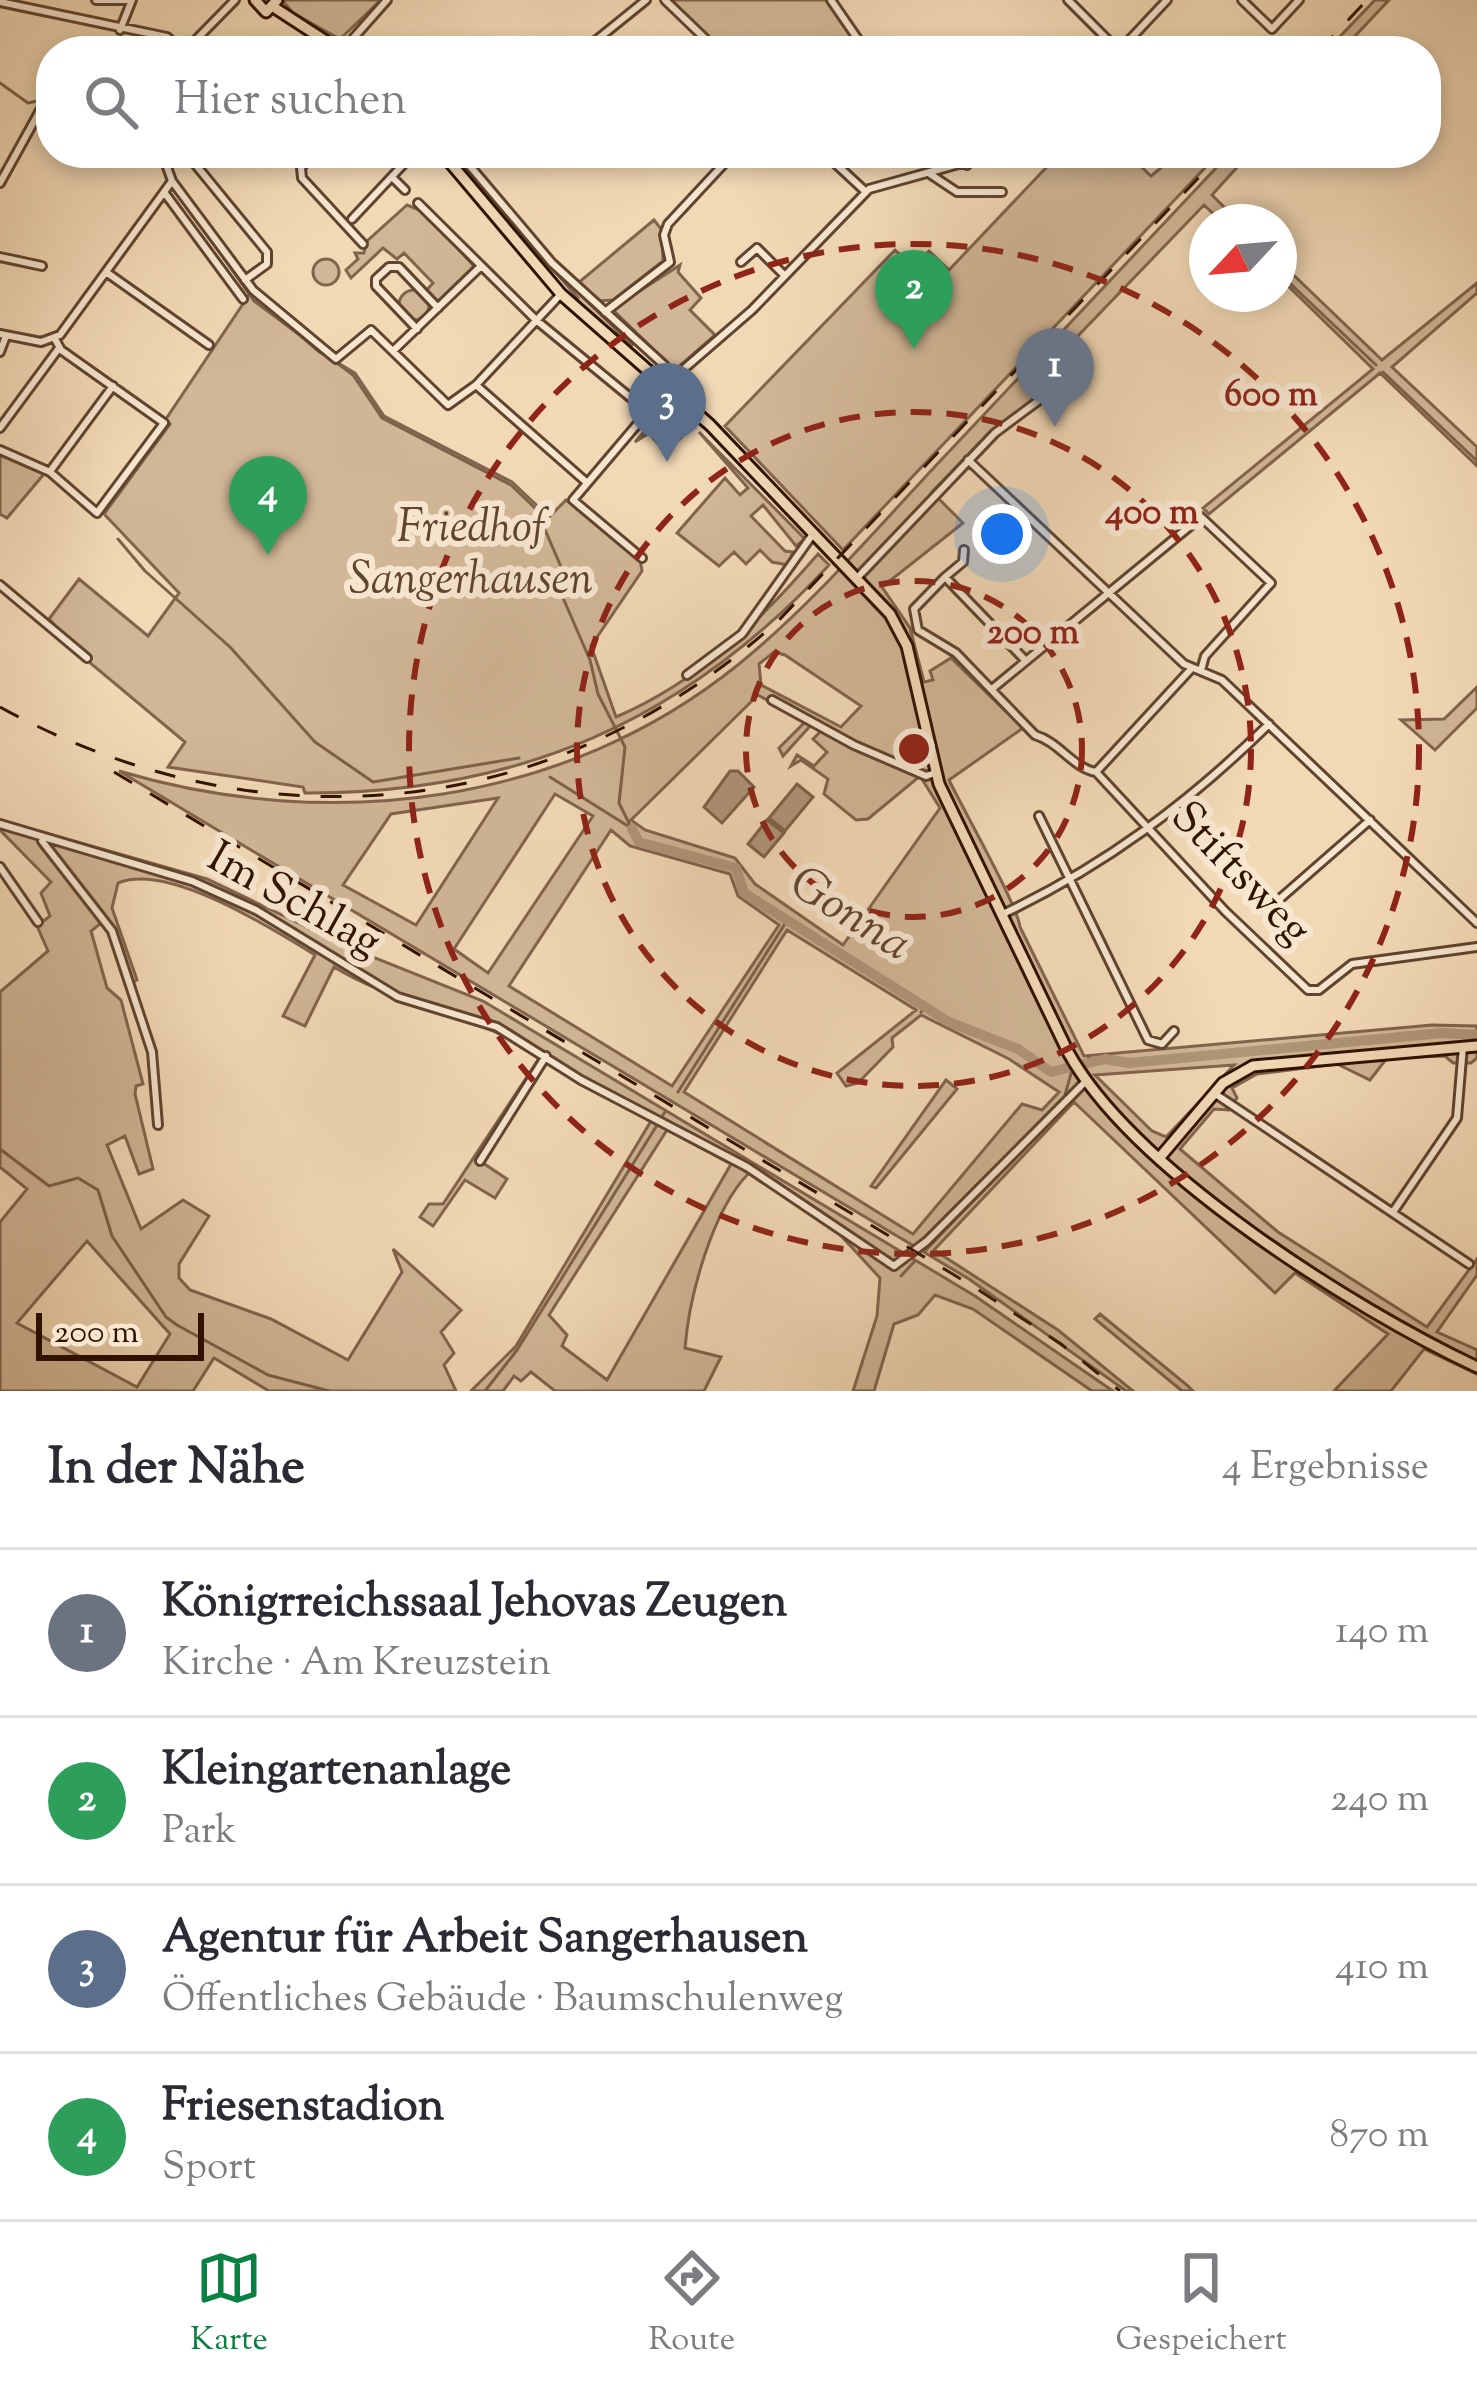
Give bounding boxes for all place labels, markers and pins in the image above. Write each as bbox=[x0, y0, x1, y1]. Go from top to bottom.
pin: 2 bbox=[875, 250, 953, 349]
pin: 1 bbox=[1016, 328, 1094, 427]
pin: 3 bbox=[628, 363, 706, 462]
pin: 4 bbox=[229, 456, 307, 555]
centre of rings bbox=[893, 728, 935, 770]

